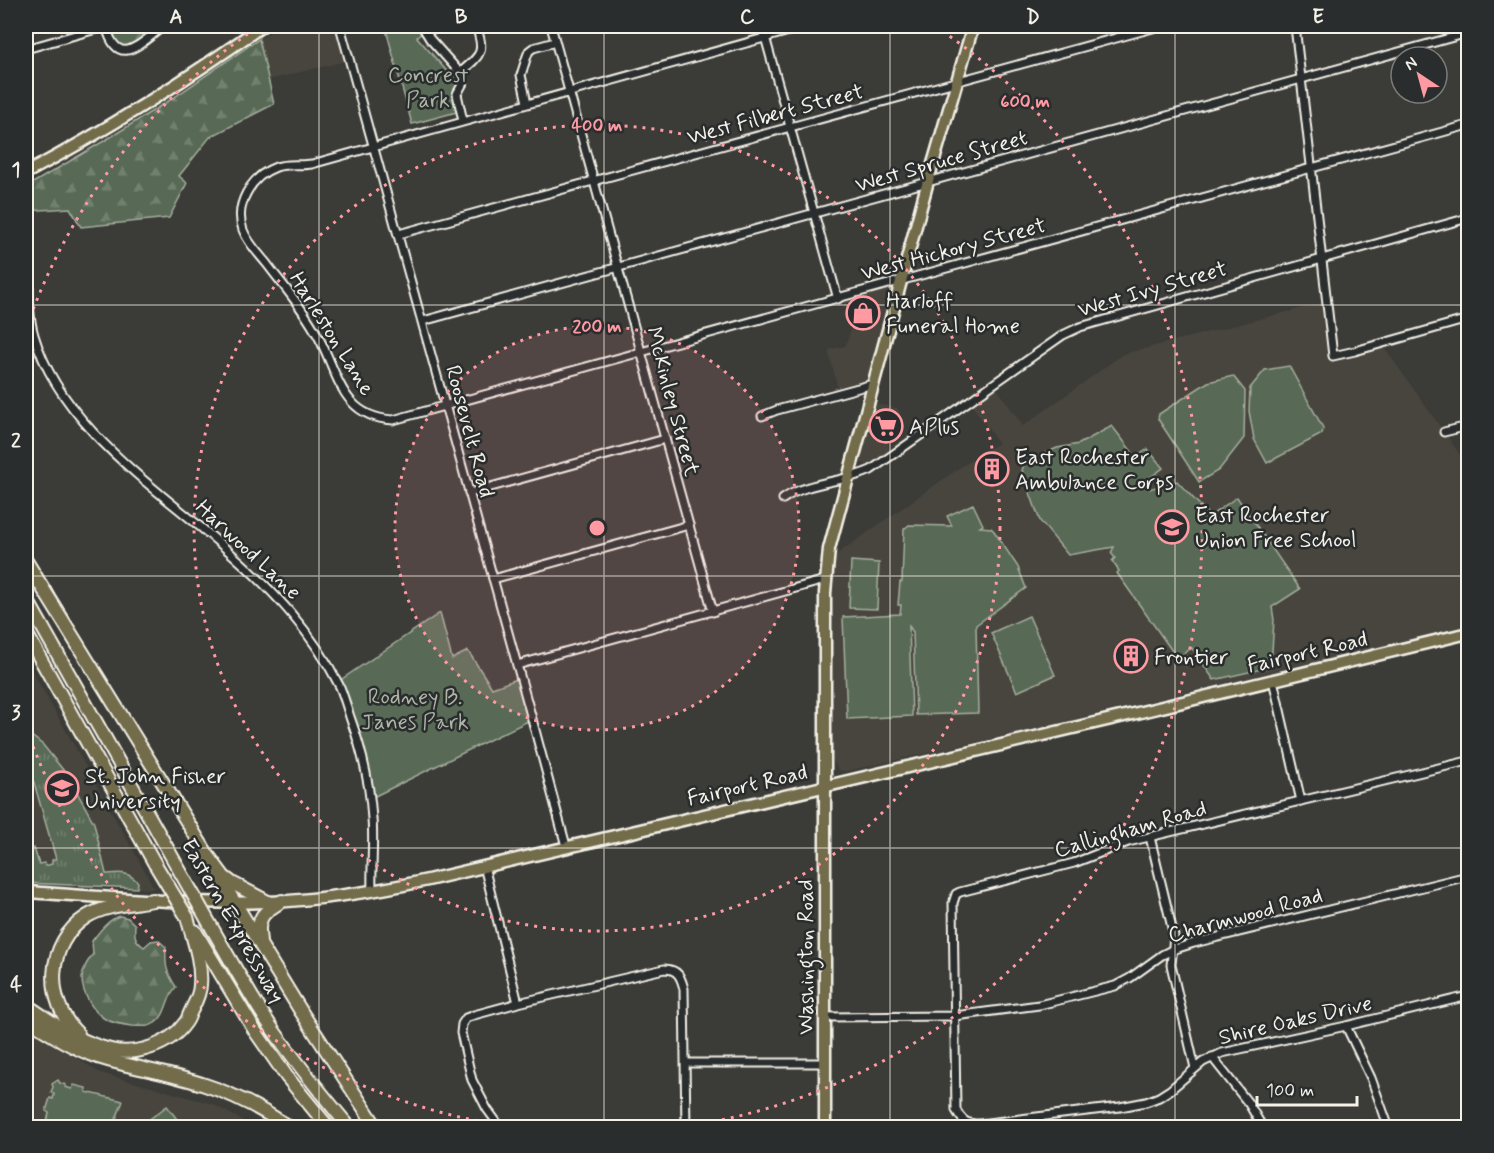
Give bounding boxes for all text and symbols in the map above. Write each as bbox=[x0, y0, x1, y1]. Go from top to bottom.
text: A bbox=[169, 4, 183, 31]
text: B bbox=[455, 4, 468, 31]
text: C bbox=[740, 4, 755, 31]
text: D bbox=[1026, 4, 1040, 31]
text: E bbox=[1312, 4, 1324, 31]
north arrow bbox=[1389, 45, 1449, 105]
text: N bbox=[1401, 52, 1422, 76]
park label: Concrest Park bbox=[388, 62, 468, 115]
street label: West Filbert Street bbox=[684, 78, 867, 152]
text: 600 m bbox=[1000, 90, 1050, 114]
text: 400 m bbox=[572, 114, 622, 138]
street label: West Spruce Street bbox=[852, 124, 1031, 200]
text: 1 bbox=[12, 157, 20, 184]
street label: West Hickory Street bbox=[858, 212, 1049, 288]
street label: West Ivy Street bbox=[1075, 255, 1230, 325]
street label: Harleston Lane bbox=[282, 267, 380, 401]
place label: Harloff Funeral Home bbox=[886, 288, 1020, 341]
shop icon: Harloff Funeral Home bbox=[845, 295, 881, 331]
text: 200 m bbox=[572, 315, 622, 339]
street label: McKinley Street bbox=[639, 324, 705, 479]
street label: Roosevelt Road bbox=[438, 362, 500, 501]
supermarket icon: APlus bbox=[868, 408, 904, 444]
place label: APlus bbox=[909, 414, 960, 442]
text: 2 bbox=[11, 428, 21, 455]
place label: East Rochester Ambulance Corps bbox=[1015, 444, 1174, 497]
building icon: East Rochester Ambulance Corps bbox=[974, 451, 1010, 487]
street label: Harwood Lane bbox=[189, 494, 307, 607]
place label: East Rochester Union Free School bbox=[1195, 502, 1356, 555]
school or university icon: East Rochester Union Free School bbox=[1154, 509, 1190, 545]
centre of rings bbox=[587, 518, 607, 538]
street label: Fairport Road bbox=[1244, 625, 1370, 680]
building icon: Frontier bbox=[1113, 638, 1149, 674]
place label: Frontier bbox=[1154, 644, 1229, 672]
park label: Rodney B. Janes Park bbox=[361, 684, 469, 737]
text: 3 bbox=[11, 700, 21, 727]
street label: Fairport Road bbox=[684, 758, 810, 813]
place label: St. John Fisher University bbox=[85, 763, 226, 816]
school or university icon: St. John Fisher University bbox=[44, 770, 80, 806]
street label: Callingham Road bbox=[1051, 795, 1211, 868]
street label: Eastern Expressway bbox=[174, 834, 291, 1008]
street label: Washington Road bbox=[793, 879, 824, 1035]
street label: Charmwood Road bbox=[1165, 882, 1326, 950]
text: 4 bbox=[10, 972, 22, 999]
street label: Shire Oaks Drive bbox=[1216, 990, 1375, 1052]
scale bar bbox=[1257, 1069, 1358, 1107]
text: 100 m bbox=[1266, 1079, 1314, 1103]

